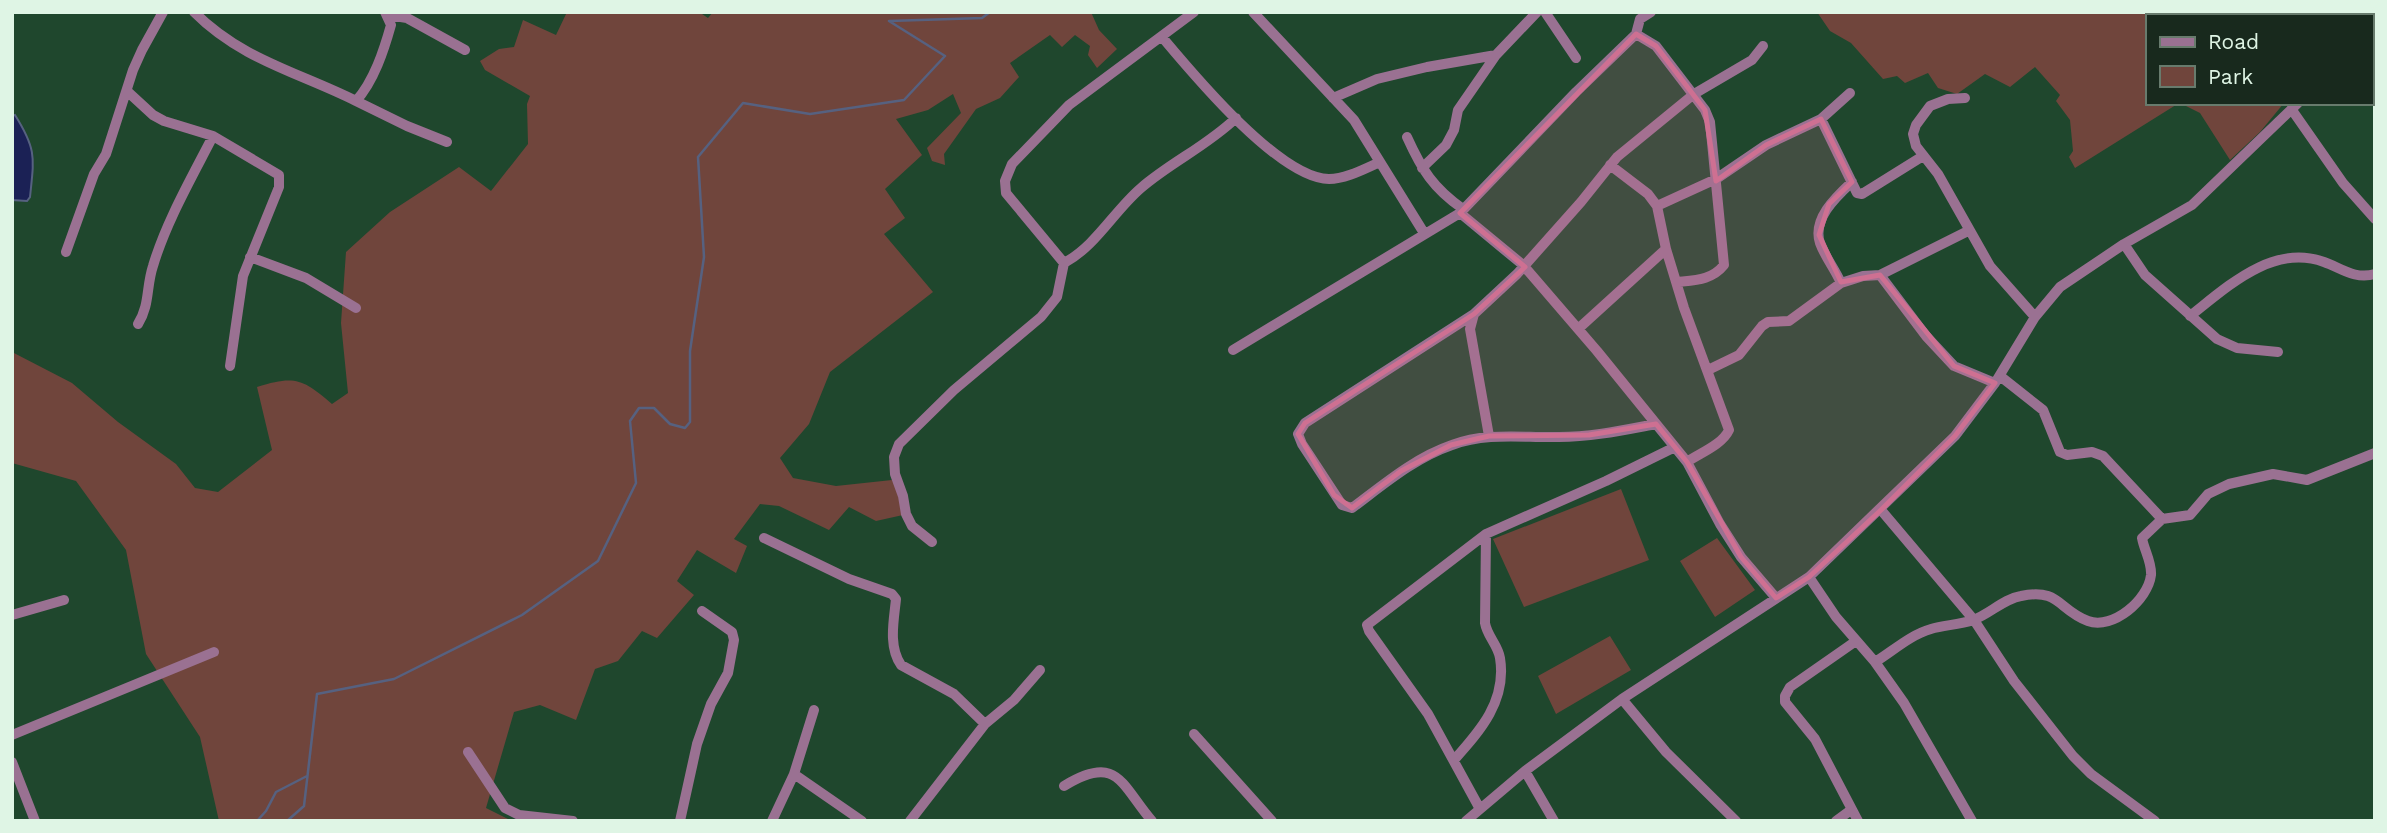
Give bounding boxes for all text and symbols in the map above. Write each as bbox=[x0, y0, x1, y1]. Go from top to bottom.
legend bbox=[2146, 14, 2373, 105]
text: Road bbox=[2208, 29, 2259, 54]
text: Park bbox=[2208, 64, 2253, 89]

